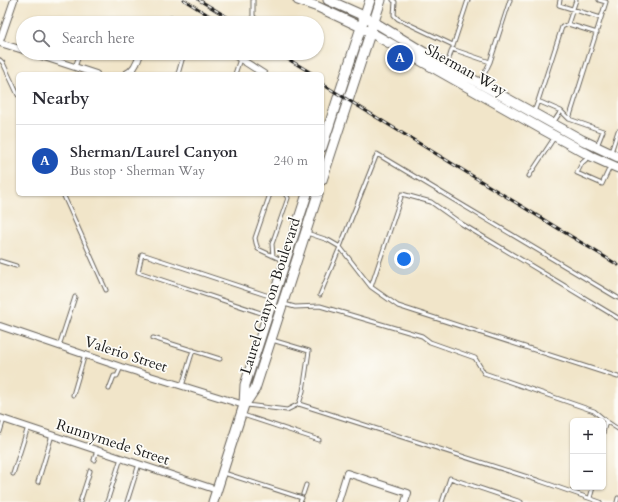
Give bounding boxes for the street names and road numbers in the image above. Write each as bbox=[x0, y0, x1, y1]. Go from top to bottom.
street label: Sherman Way bbox=[421, 39, 511, 101]
street label: Laurel Canyon Boulevard bbox=[235, 215, 305, 377]
street label: Valerio Street bbox=[82, 331, 170, 377]
street label: Runnymede Street bbox=[54, 414, 172, 470]

